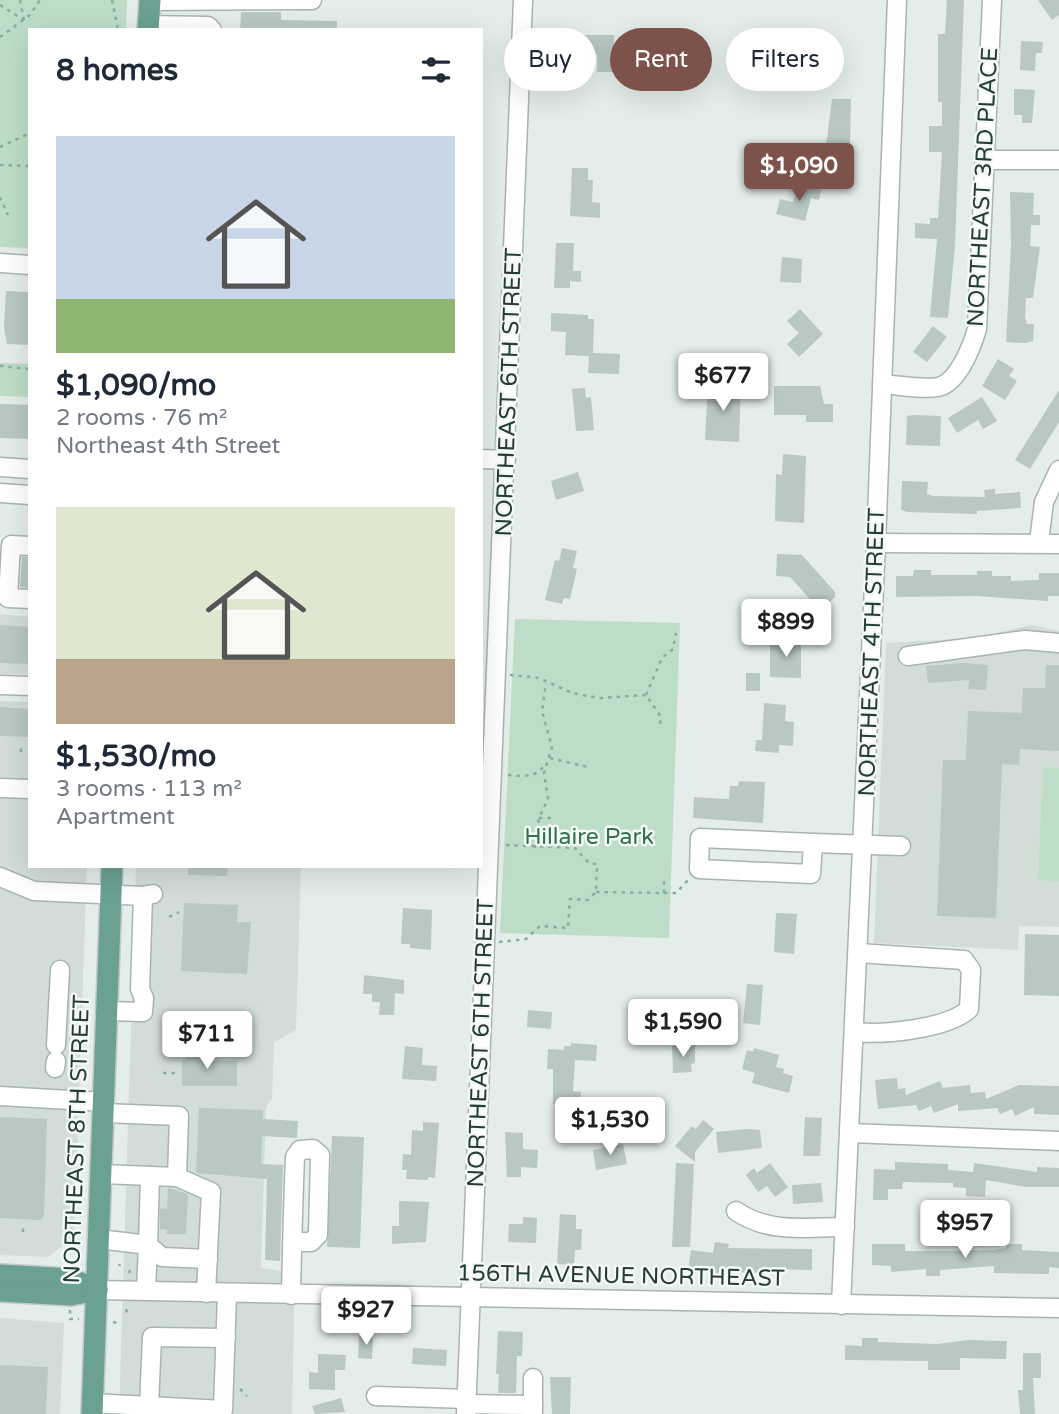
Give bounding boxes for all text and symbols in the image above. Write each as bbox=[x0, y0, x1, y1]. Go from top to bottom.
chip: Buy bbox=[504, 28, 596, 91]
chip: Rent bbox=[610, 28, 712, 91]
chip: Filters bbox=[726, 28, 844, 91]
street label: NORTHEAST 3RD PLACE bbox=[962, 47, 1004, 328]
icon: filters bbox=[417, 51, 455, 89]
text: 8 homes bbox=[56, 52, 178, 89]
pin: $1,090 bbox=[742, 144, 856, 203]
text: $1,090 bbox=[760, 152, 838, 180]
icon: home bbox=[193, 181, 319, 307]
street label: NORTHEAST 6TH STREET bbox=[490, 247, 528, 537]
pin: $677 bbox=[682, 354, 764, 413]
text: $677 bbox=[694, 362, 752, 390]
text: $1,090/mo bbox=[56, 367, 216, 404]
text: 2 rooms · 76 m² bbox=[56, 404, 227, 432]
text: Northeast 4th Street bbox=[56, 432, 280, 460]
street label: NORTHEAST 4TH STREET bbox=[853, 507, 891, 797]
icon: home bbox=[193, 552, 319, 678]
pin: $899 bbox=[745, 600, 827, 659]
text: $899 bbox=[757, 608, 815, 636]
text: $1,530/mo bbox=[56, 738, 216, 775]
text: 3 rooms · 113 m² bbox=[56, 775, 242, 803]
text: Apartment bbox=[56, 803, 175, 831]
park label: Hillaire Park bbox=[524, 823, 654, 851]
street label: NORTHEAST 6TH STREET bbox=[462, 898, 500, 1188]
street label: NORTHEAST 8TH STREET bbox=[58, 994, 96, 1284]
pin: $1,590 bbox=[626, 1000, 740, 1059]
text: $1,590 bbox=[644, 1008, 722, 1036]
pin: $711 bbox=[166, 1012, 248, 1071]
text: $711 bbox=[178, 1020, 236, 1048]
pin: $1,530 bbox=[553, 1098, 667, 1157]
text: $1,530 bbox=[571, 1106, 649, 1134]
pin: $957 bbox=[924, 1200, 1006, 1260]
text: $957 bbox=[936, 1209, 994, 1237]
street label: 156TH AVENUE NORTHEAST bbox=[457, 1259, 785, 1293]
pin: $927 bbox=[325, 1288, 407, 1347]
text: $927 bbox=[337, 1296, 395, 1324]

